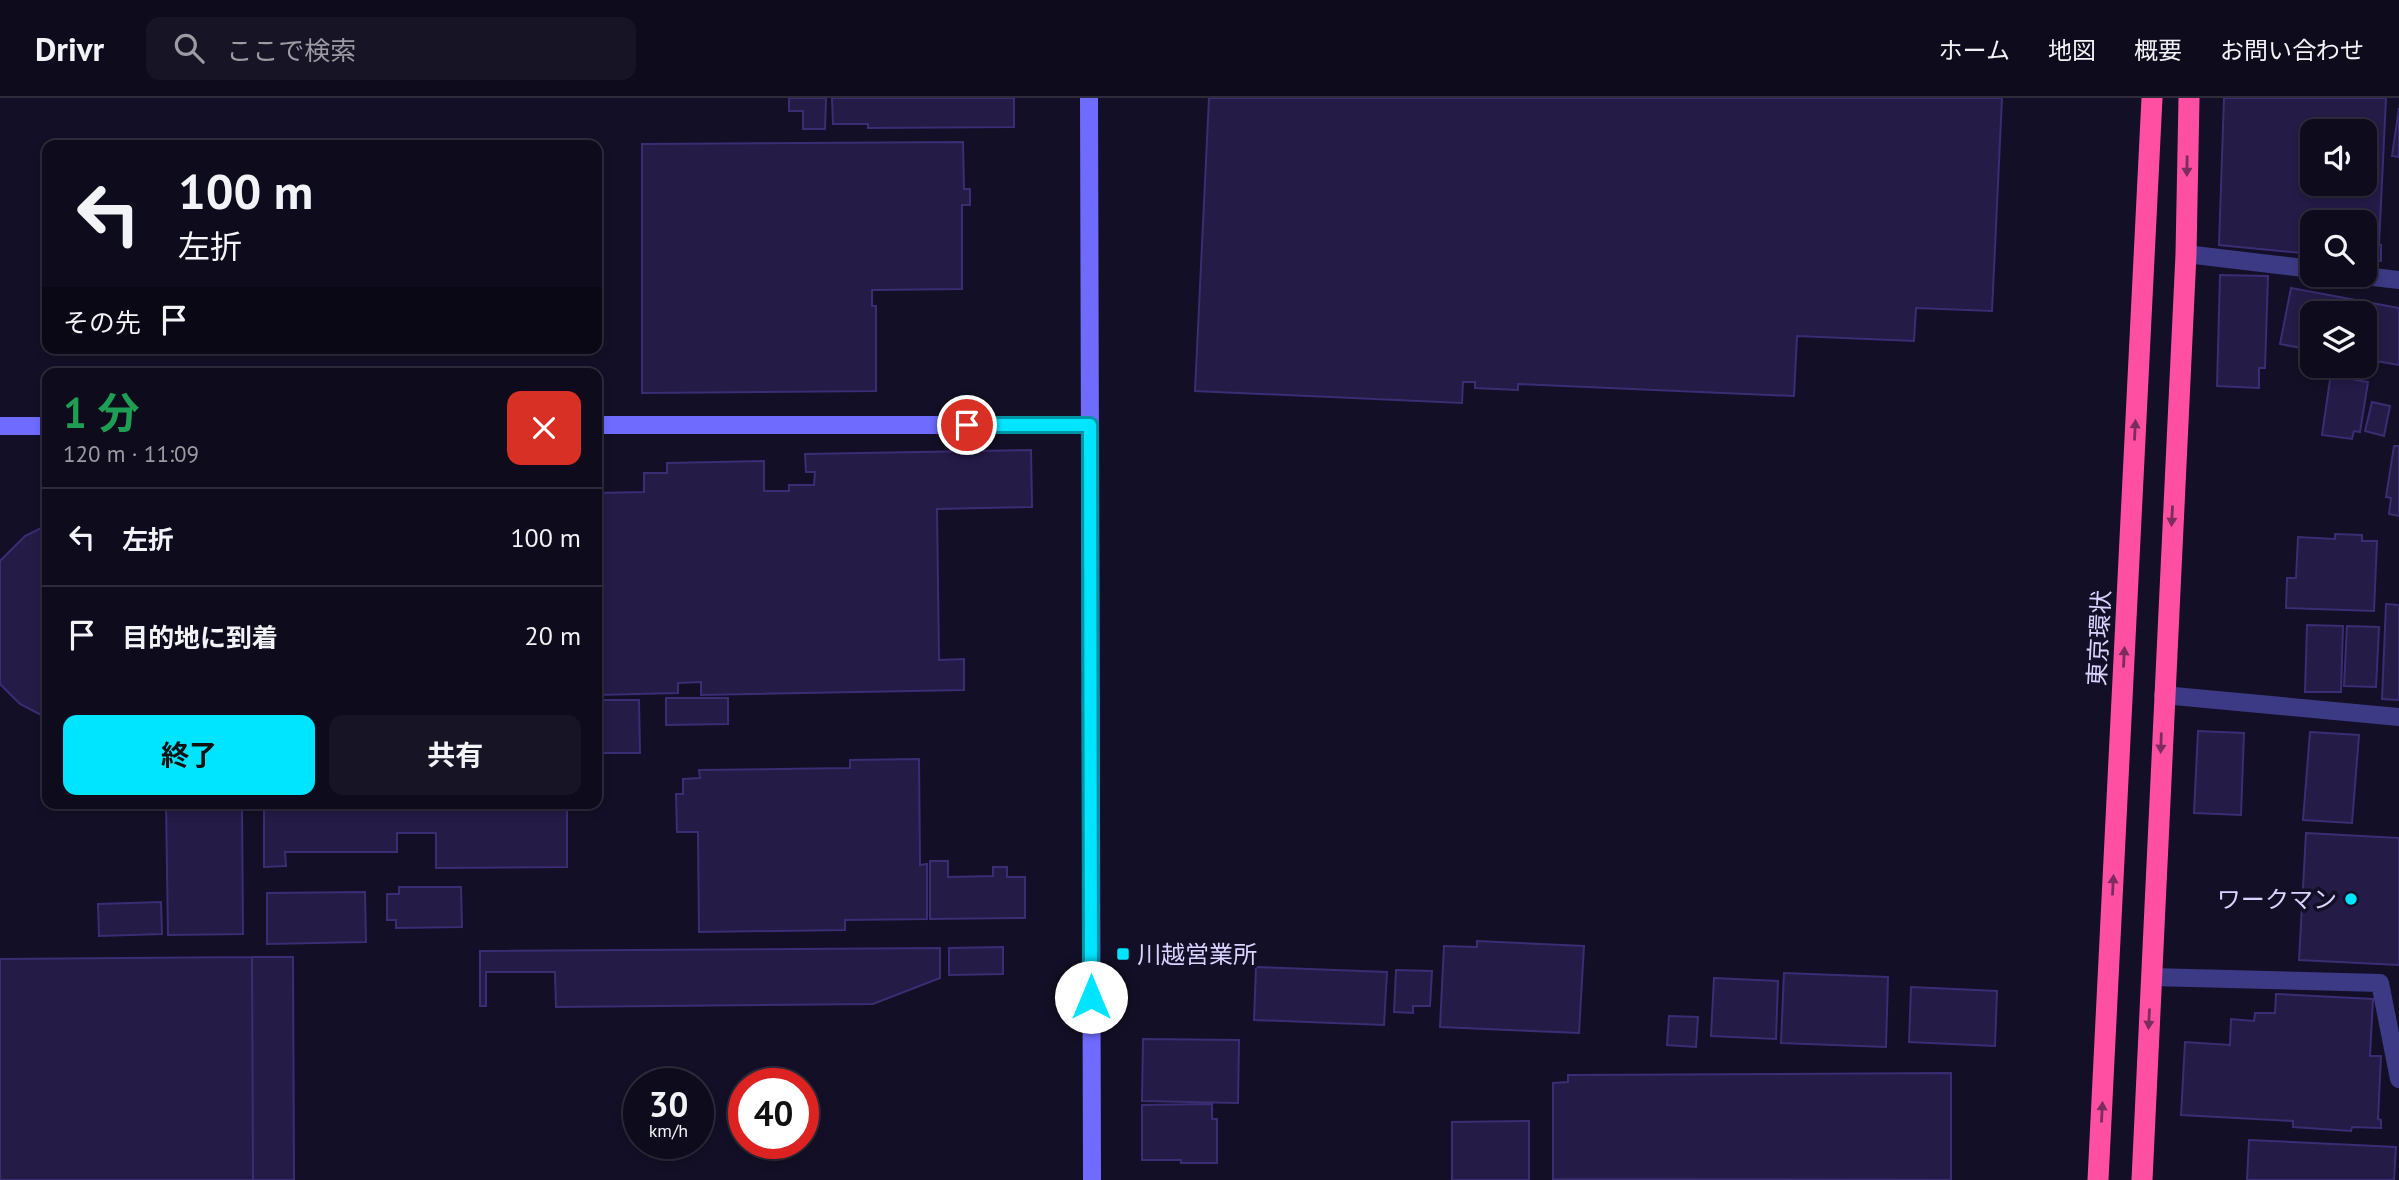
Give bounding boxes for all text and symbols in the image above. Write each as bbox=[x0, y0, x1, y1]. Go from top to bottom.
search box bbox=[146, 17, 636, 80]
text: Drivr bbox=[35, 27, 104, 70]
icon: search bbox=[170, 29, 208, 67]
text: ここで検索 bbox=[226, 34, 356, 67]
text: ホーム bbox=[1939, 35, 2010, 66]
text: 地図 bbox=[2048, 35, 2096, 66]
text: 概要 bbox=[2134, 35, 2182, 66]
text: お問い合わせ bbox=[2220, 35, 2364, 66]
map controls bbox=[2300, 119, 2377, 378]
button: sound bbox=[2300, 119, 2377, 196]
one-way arrow bbox=[2182, 155, 2193, 177]
text: 100 m bbox=[178, 159, 313, 223]
icon: left bbox=[63, 168, 154, 259]
button: search bbox=[2300, 210, 2377, 287]
text: 左折 bbox=[178, 225, 242, 267]
icon: arrive bbox=[155, 301, 193, 339]
button: layers bbox=[2300, 301, 2377, 378]
text: その先 bbox=[63, 306, 141, 339]
text: 1 分 bbox=[63, 385, 139, 440]
button: close bbox=[507, 391, 581, 465]
pin bbox=[937, 395, 997, 455]
icon: arrive bbox=[948, 406, 986, 444]
one-way arrow bbox=[2130, 419, 2141, 441]
text: 120 m · 11:09 bbox=[63, 439, 199, 468]
one-way arrow bbox=[2167, 505, 2178, 527]
icon: left bbox=[63, 518, 101, 556]
text: 100 m bbox=[510, 521, 581, 554]
text: 左折 bbox=[122, 523, 174, 556]
street label: 東京環状 bbox=[2081, 589, 2117, 687]
icon: arrive bbox=[63, 616, 101, 654]
text: 20 m bbox=[525, 619, 581, 652]
text: 目的地に到着 bbox=[122, 621, 278, 654]
one-way arrow bbox=[2119, 646, 2130, 668]
button: 終了 bbox=[63, 715, 315, 795]
button: 共有 bbox=[329, 715, 581, 795]
one-way arrow bbox=[2156, 732, 2167, 754]
one-way arrow bbox=[2107, 873, 2118, 895]
place label: ワークマン bbox=[2217, 884, 2337, 915]
marker: ワークマン bbox=[2343, 891, 2359, 907]
place label: 川越営業所 bbox=[1137, 939, 1257, 970]
marker: 川越営業所 bbox=[1115, 946, 1131, 962]
position arrow bbox=[1054, 960, 1128, 1034]
one-way arrow bbox=[2144, 1009, 2155, 1031]
speed limit sign: 40 bbox=[728, 1068, 819, 1159]
text: 30 bbox=[649, 1081, 688, 1127]
one-way arrow bbox=[2096, 1101, 2107, 1123]
text: km/h bbox=[649, 1119, 688, 1142]

